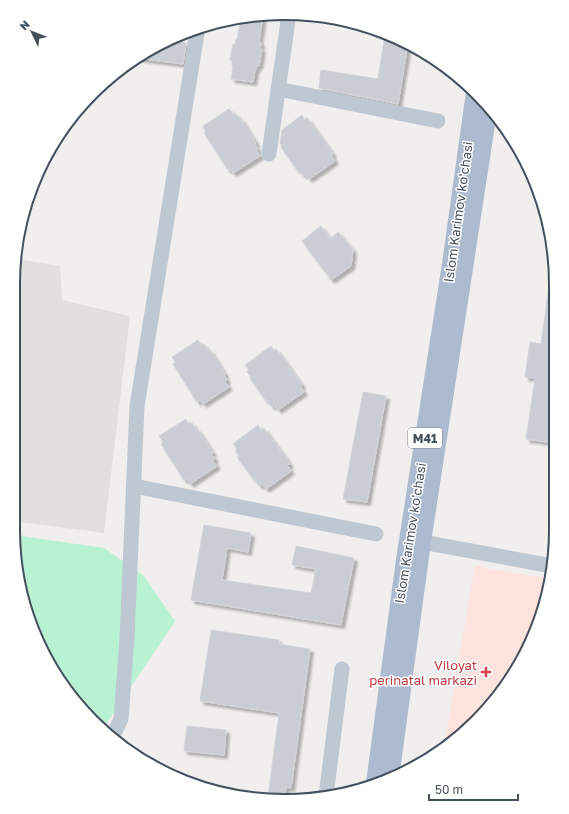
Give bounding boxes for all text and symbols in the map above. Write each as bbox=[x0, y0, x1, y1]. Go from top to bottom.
north arrow bbox=[12, 12, 52, 52]
text: N bbox=[17, 17, 32, 32]
street label: Islom Karimov ko'chasi bbox=[440, 141, 476, 283]
road number: M41 bbox=[408, 428, 442, 448]
street label: Islom Karimov ko'chasi bbox=[391, 462, 429, 604]
place label: Viloyat perinatal markazi bbox=[369, 657, 477, 688]
marker: Viloyat perinatal markazi bbox=[480, 666, 492, 678]
scale bar bbox=[429, 776, 518, 802]
text: 50 m bbox=[435, 782, 463, 797]

